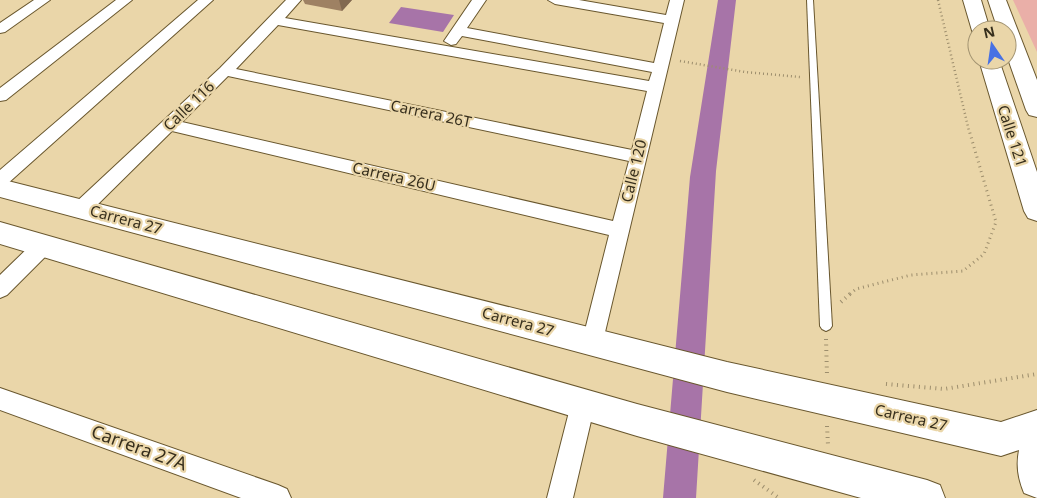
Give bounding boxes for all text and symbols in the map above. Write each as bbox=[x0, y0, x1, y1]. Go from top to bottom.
north arrow bbox=[967, 20, 1017, 70]
text: N bbox=[981, 21, 997, 42]
street label: Calle 116 bbox=[158, 76, 218, 135]
street label: Carrera 26T bbox=[389, 95, 474, 131]
street label: Calle 121 bbox=[994, 102, 1032, 169]
street label: Calle 120 bbox=[616, 137, 650, 204]
street label: Carrera 26U bbox=[351, 157, 438, 195]
street label: Carrera 27 bbox=[88, 200, 165, 238]
street label: Carrera 27 bbox=[480, 302, 557, 340]
street label: Carrera 27 bbox=[873, 399, 949, 435]
street label: Carrera 27A bbox=[88, 419, 191, 476]

